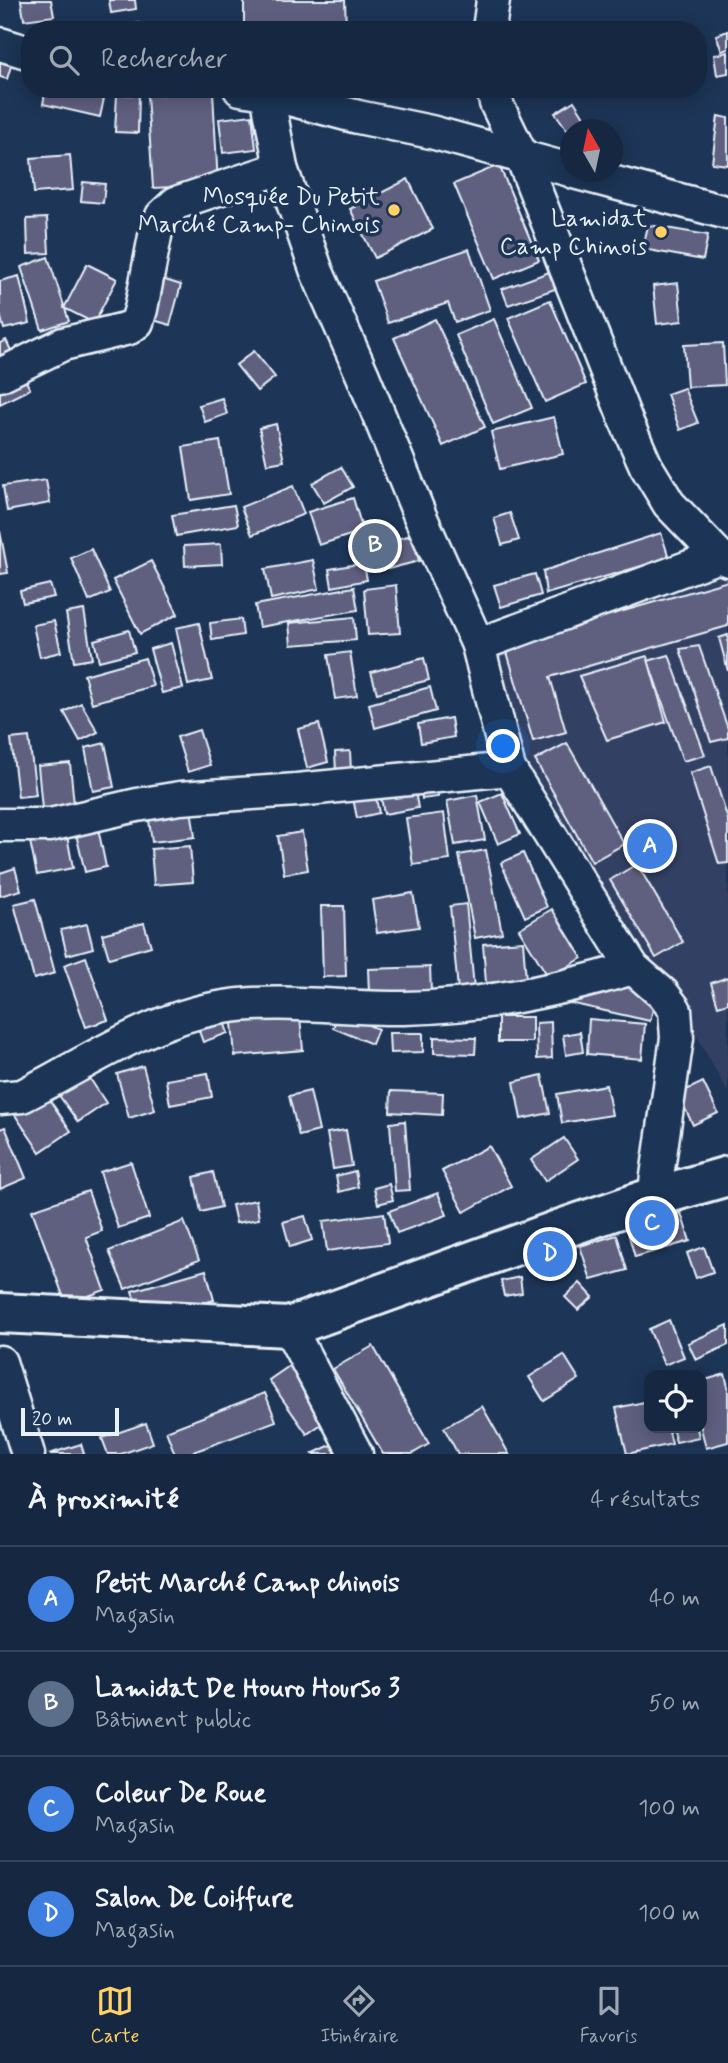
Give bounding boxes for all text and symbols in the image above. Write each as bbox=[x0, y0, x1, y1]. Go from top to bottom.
search box bbox=[21, 21, 707, 98]
icon: search bbox=[45, 41, 83, 79]
text: Rechercher bbox=[101, 43, 227, 77]
north arrow bbox=[560, 119, 623, 182]
place label: Mosquée Du Petit Marché Camp- Chinois bbox=[138, 182, 380, 241]
marker: Mosquée Du Petit Marché Camp- Chinois bbox=[386, 202, 402, 218]
place label: Lamidat Camp Chinois bbox=[500, 204, 647, 263]
marker: Lamidat Camp Chinois bbox=[653, 224, 669, 240]
pin: B bbox=[352, 520, 398, 572]
your location bbox=[486, 729, 520, 763]
pin: A bbox=[627, 820, 673, 872]
pin: C bbox=[629, 1197, 675, 1249]
pin: D bbox=[527, 1228, 573, 1280]
map controls bbox=[644, 1370, 707, 1433]
button: locate bbox=[644, 1370, 707, 1433]
scale bar bbox=[21, 1405, 119, 1437]
text: 20 m bbox=[32, 1407, 72, 1432]
text: À proximité bbox=[28, 1480, 179, 1519]
text: 4 résultats bbox=[590, 1485, 700, 1515]
text: Petit Marché Camp chinois bbox=[95, 1567, 400, 1601]
text: A bbox=[43, 1584, 59, 1614]
text: 40 m bbox=[649, 1584, 700, 1614]
text: Magasin bbox=[95, 1601, 175, 1631]
text: Lamidat De Houro Hourso 3 bbox=[95, 1672, 400, 1706]
text: B bbox=[44, 1689, 58, 1719]
text: 50 m bbox=[649, 1689, 700, 1719]
text: Bâtiment public bbox=[95, 1706, 251, 1736]
text: Coleur De Roue bbox=[95, 1777, 266, 1811]
text: C bbox=[43, 1794, 59, 1824]
text: 100 m bbox=[638, 1794, 700, 1824]
text: Magasin bbox=[95, 1811, 175, 1841]
text: Salon De Coiffure bbox=[95, 1882, 294, 1916]
text: D bbox=[43, 1899, 59, 1929]
text: 100 m bbox=[638, 1899, 700, 1929]
text: Magasin bbox=[95, 1916, 175, 1946]
tab: Carte bbox=[91, 1982, 139, 2049]
tab: Itinéraire bbox=[320, 1982, 398, 2049]
tab: Favoris bbox=[580, 1982, 637, 2049]

